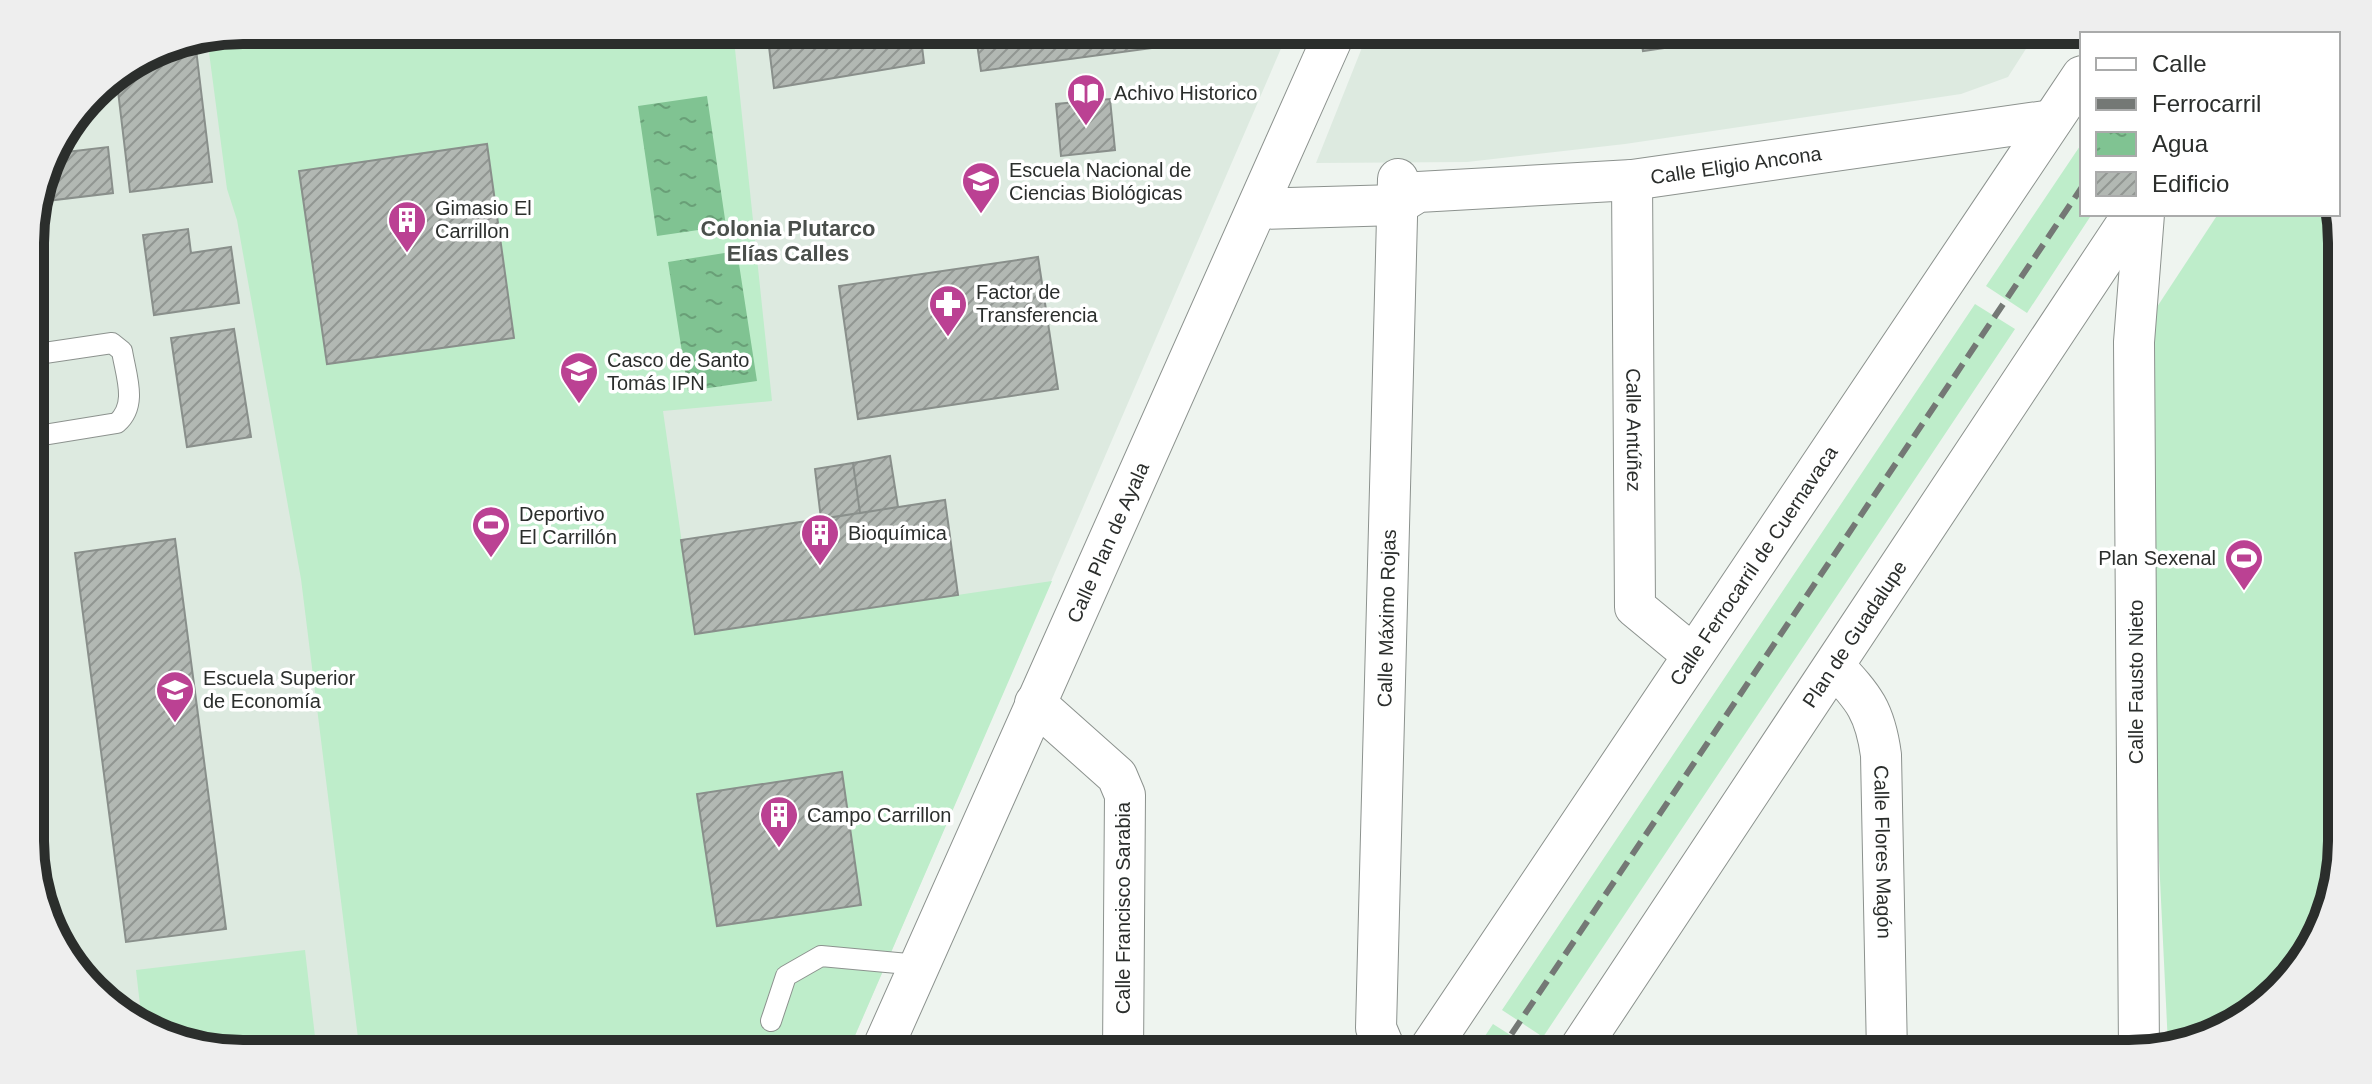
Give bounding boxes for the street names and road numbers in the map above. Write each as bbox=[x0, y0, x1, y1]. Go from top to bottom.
street label: Calle Eligio Ancona bbox=[1649, 142, 1824, 188]
street label: Calle Antúñez bbox=[1622, 368, 1645, 492]
street label: Calle Ferrocarril de Cuernavaca bbox=[1665, 441, 1842, 690]
street label: Calle Plan de Ayala bbox=[1063, 458, 1153, 626]
street label: Calle Máximo Rojas bbox=[1373, 529, 1400, 708]
street label: Plan de Guadalupe bbox=[1798, 556, 1911, 711]
street label: Calle Fausto Nieto bbox=[2125, 600, 2147, 764]
street label: Calle Flores Magón bbox=[1870, 765, 1896, 939]
street label: Calle Francisco Sarabia bbox=[1112, 801, 1134, 1014]

